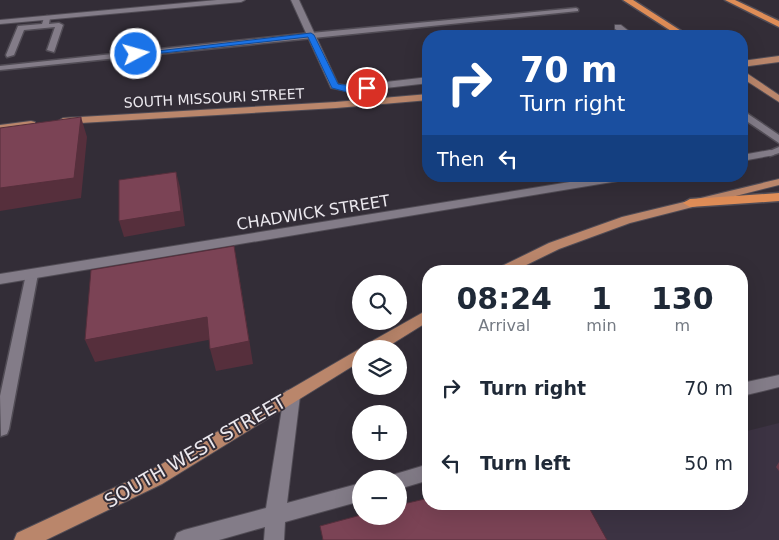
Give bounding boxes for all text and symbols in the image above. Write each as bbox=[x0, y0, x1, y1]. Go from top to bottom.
position arrow bbox=[109, 27, 161, 79]
icon: right bbox=[437, 50, 502, 115]
text: 70 m bbox=[520, 50, 617, 90]
pin bbox=[346, 67, 388, 109]
icon: arrive bbox=[353, 74, 381, 102]
street label: SOUTH MISSOURI STREET bbox=[123, 85, 305, 111]
text: Turn right bbox=[520, 91, 625, 116]
icon: left bbox=[494, 145, 522, 173]
text: Then bbox=[437, 148, 484, 170]
street label: CHADWICK STREET bbox=[235, 191, 391, 234]
map controls bbox=[352, 275, 407, 525]
button: search bbox=[352, 275, 407, 330]
text: 08:24 bbox=[456, 281, 552, 316]
text: 1 bbox=[591, 281, 612, 316]
text: 130 bbox=[651, 281, 714, 316]
text: Arrival bbox=[478, 316, 530, 335]
text: min bbox=[586, 316, 617, 335]
text: m bbox=[674, 316, 690, 335]
button: layers bbox=[352, 340, 407, 395]
icon: right bbox=[437, 374, 465, 402]
text: Turn right bbox=[480, 377, 586, 399]
text: 70 m bbox=[684, 377, 733, 399]
street label: SOUTH WEST STREET bbox=[100, 390, 290, 512]
button: + bbox=[352, 405, 407, 460]
icon: left bbox=[437, 449, 465, 477]
text: Turn left bbox=[480, 452, 571, 474]
text: 50 m bbox=[684, 452, 733, 474]
button: − bbox=[352, 470, 407, 525]

